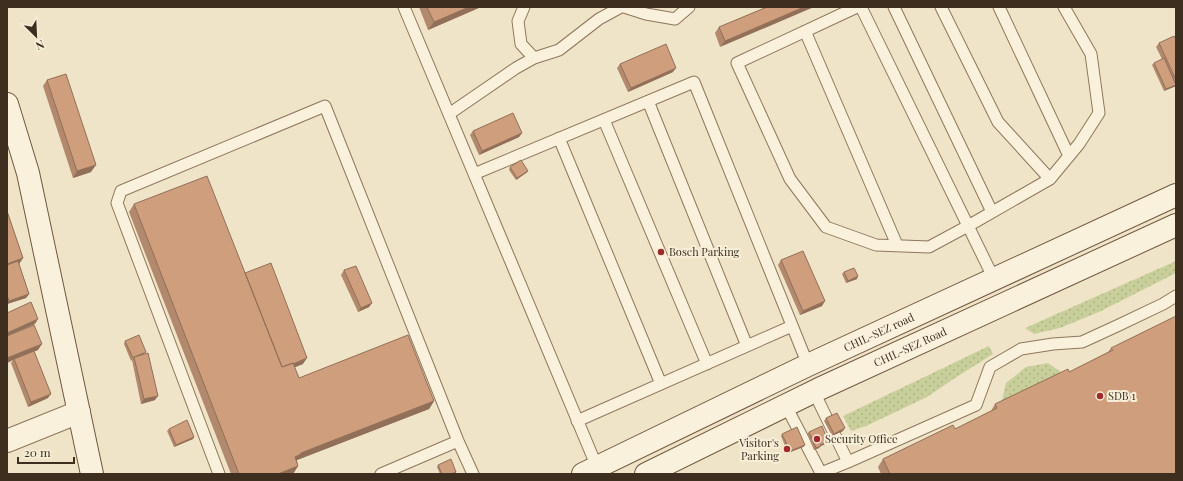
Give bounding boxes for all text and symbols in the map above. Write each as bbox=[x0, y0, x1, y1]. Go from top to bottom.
north arrow bbox=[16, 16, 56, 56]
text: N bbox=[34, 37, 47, 54]
place label: Bosch Parking bbox=[669, 244, 740, 259]
marker: Bosch Parking bbox=[656, 247, 666, 257]
street label: CHIL-SEZ road bbox=[841, 309, 917, 355]
street label: CHIL-SEZ Road bbox=[871, 323, 949, 370]
place label: SDB 1 bbox=[1108, 388, 1135, 403]
marker: SDB 1 bbox=[1095, 391, 1105, 401]
place label: Security Office bbox=[825, 431, 898, 446]
marker: Security Office bbox=[812, 434, 822, 444]
place label: Visitor's Parking bbox=[738, 435, 779, 463]
scale bar bbox=[18, 439, 74, 465]
text: 20 m bbox=[24, 444, 51, 460]
marker: Visitor's Parking bbox=[782, 444, 792, 454]

